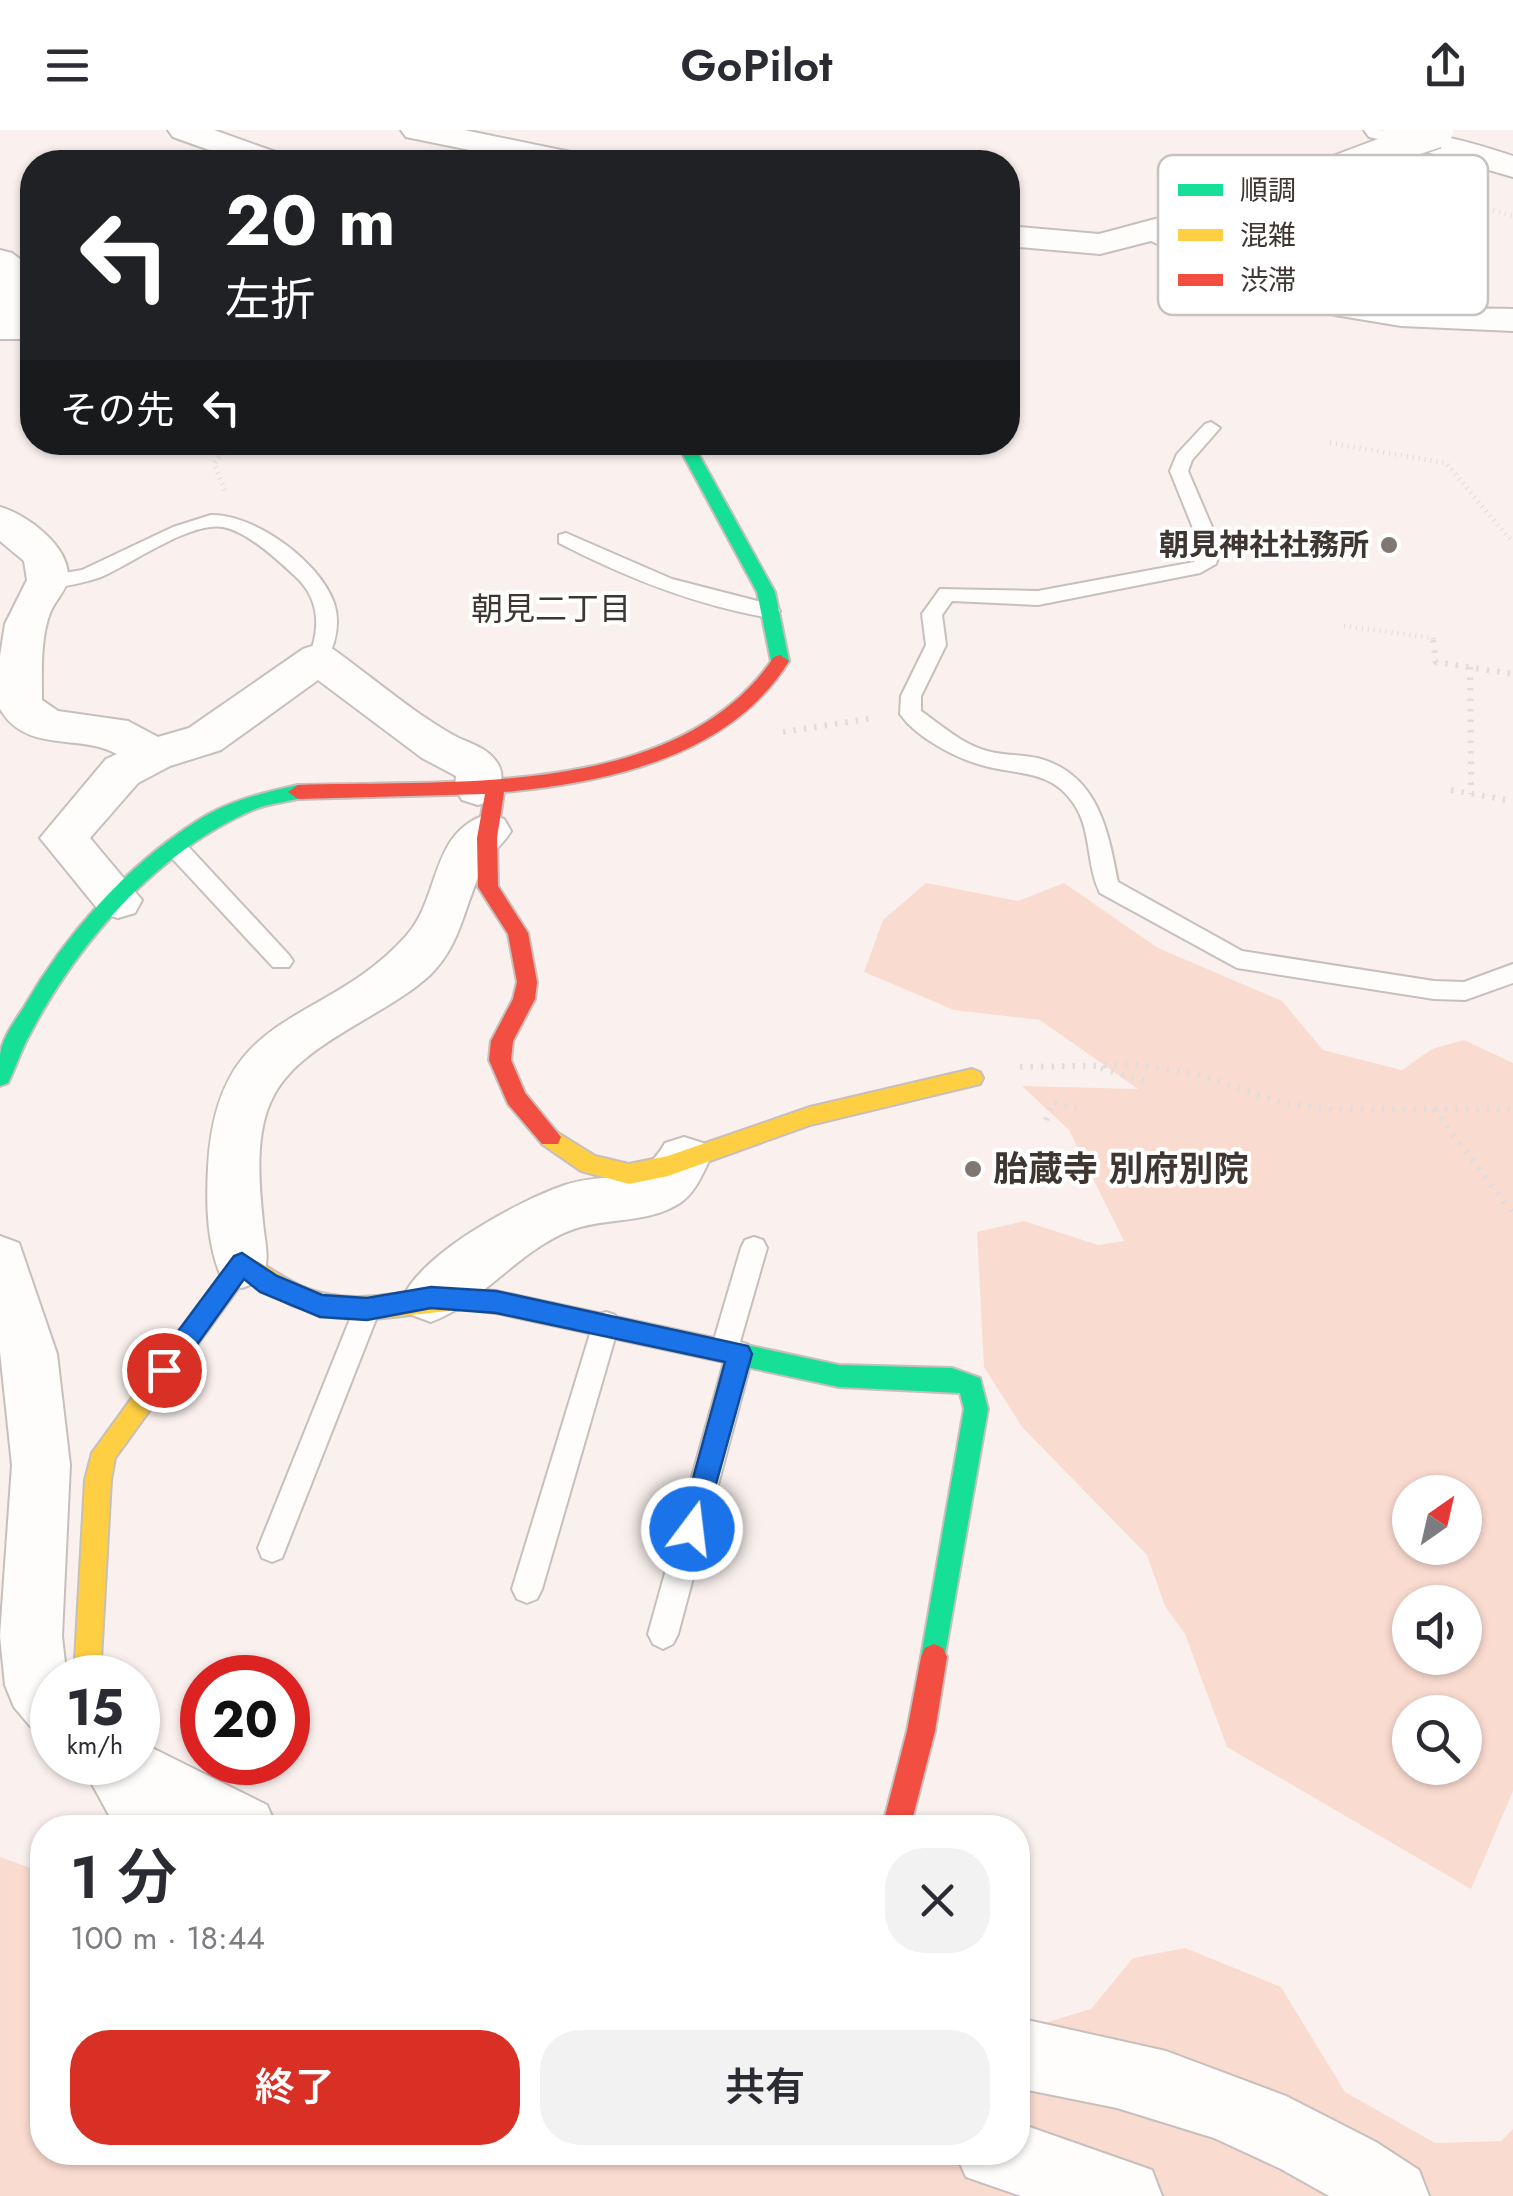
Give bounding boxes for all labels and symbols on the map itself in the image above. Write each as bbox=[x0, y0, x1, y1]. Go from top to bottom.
legend bbox=[1158, 155, 1488, 315]
text: 順調 bbox=[1240, 170, 1296, 211]
text: 混雑 bbox=[1240, 215, 1296, 256]
text: 渋滞 bbox=[1240, 260, 1296, 301]
place label: 朝見神社社務所 bbox=[1159, 523, 1369, 566]
marker: 朝見神社社務所 bbox=[1378, 534, 1400, 556]
district label: 朝見二丁目 bbox=[471, 586, 631, 632]
place label: 胎蔵寺 別府別院 bbox=[993, 1144, 1249, 1194]
marker: 胎蔵寺 別府別院 bbox=[962, 1158, 984, 1180]
pin bbox=[122, 1328, 207, 1413]
north arrow bbox=[1392, 1475, 1482, 1565]
position arrow bbox=[640, 1477, 744, 1581]
speed limit sign: 20 bbox=[180, 1655, 310, 1785]

